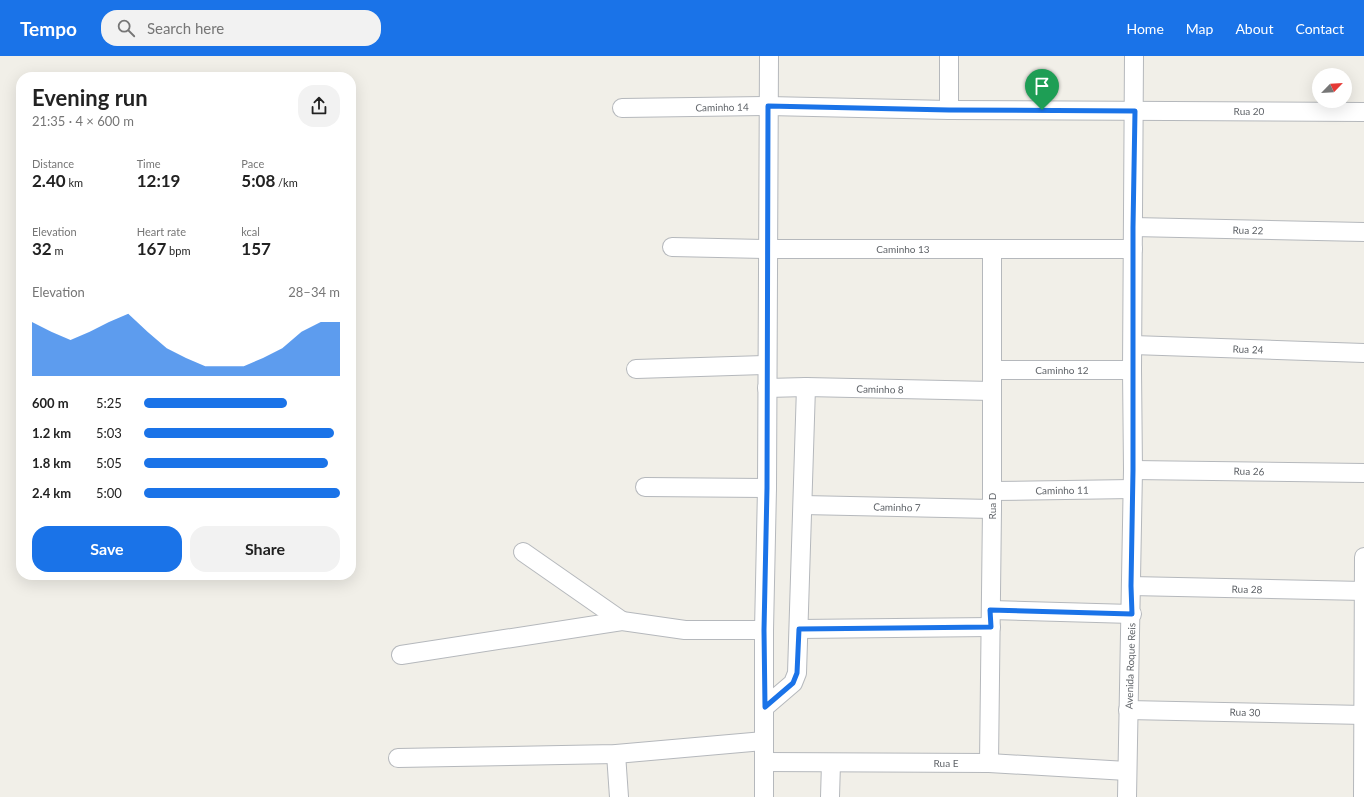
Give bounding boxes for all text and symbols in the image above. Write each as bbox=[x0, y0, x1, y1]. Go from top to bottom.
search box bbox=[101, 10, 381, 46]
text: Tempo bbox=[20, 17, 77, 40]
icon: search bbox=[115, 17, 137, 39]
text: Search here bbox=[147, 19, 224, 37]
text: Home bbox=[1126, 20, 1164, 37]
text: Map bbox=[1186, 20, 1213, 37]
text: About bbox=[1235, 20, 1273, 37]
text: Contact bbox=[1295, 20, 1344, 37]
north arrow bbox=[1312, 68, 1352, 108]
map controls bbox=[1312, 68, 1352, 108]
pin bbox=[1025, 69, 1059, 110]
icon: arrive bbox=[1031, 75, 1053, 97]
text: Evening run bbox=[32, 84, 148, 111]
button: share bbox=[298, 85, 340, 127]
street label: Caminho 14 bbox=[695, 101, 749, 113]
street label: Rua 20 bbox=[1234, 105, 1265, 117]
text: 21:35 · 4 × 600 m bbox=[32, 113, 134, 129]
text: Distance bbox=[32, 157, 74, 170]
text: Time bbox=[137, 157, 161, 170]
text: Pace bbox=[241, 157, 264, 170]
text: 2.40 bbox=[32, 170, 66, 191]
text: 12:19 bbox=[137, 170, 180, 191]
text: 5:08 bbox=[241, 170, 275, 191]
text: km bbox=[66, 176, 83, 189]
text: /km bbox=[275, 176, 298, 189]
street label: Rua 22 bbox=[1233, 224, 1264, 236]
text: Elevation bbox=[32, 225, 77, 238]
text: Heart rate bbox=[137, 225, 186, 238]
text: kcal bbox=[241, 225, 260, 238]
text: 32 bbox=[32, 238, 52, 259]
text: 167 bbox=[137, 238, 166, 259]
text: 157 bbox=[241, 238, 271, 259]
street label: Caminho 13 bbox=[876, 243, 930, 255]
text: m bbox=[52, 244, 64, 257]
text: bpm bbox=[166, 244, 190, 257]
text: Elevation bbox=[32, 284, 85, 300]
text: 28–34 m bbox=[288, 284, 340, 300]
street label: Rua 24 bbox=[1232, 342, 1264, 356]
street label: Caminho 12 bbox=[1035, 364, 1089, 376]
street label: Caminho 8 bbox=[856, 383, 904, 395]
text: 600 m bbox=[32, 395, 69, 411]
text: 5:25 bbox=[96, 395, 122, 411]
text: 1.2 km bbox=[32, 425, 71, 441]
text: 5:03 bbox=[96, 425, 122, 441]
text: 1.8 km bbox=[32, 455, 71, 471]
text: 5:05 bbox=[96, 455, 122, 471]
street label: Rua 26 bbox=[1234, 465, 1265, 477]
street label: Caminho 11 bbox=[1035, 484, 1089, 496]
text: 2.4 km bbox=[32, 485, 71, 501]
text: 5:00 bbox=[96, 485, 122, 501]
street label: Rua D bbox=[986, 492, 998, 519]
street label: Caminho 7 bbox=[873, 501, 921, 513]
button: Save bbox=[32, 526, 182, 572]
button: Share bbox=[190, 526, 340, 572]
street label: Rua 28 bbox=[1232, 583, 1263, 595]
street label: Avenida Roque Reis bbox=[1122, 623, 1138, 709]
street label: Rua 30 bbox=[1230, 706, 1261, 718]
street label: Rua E bbox=[934, 757, 959, 769]

